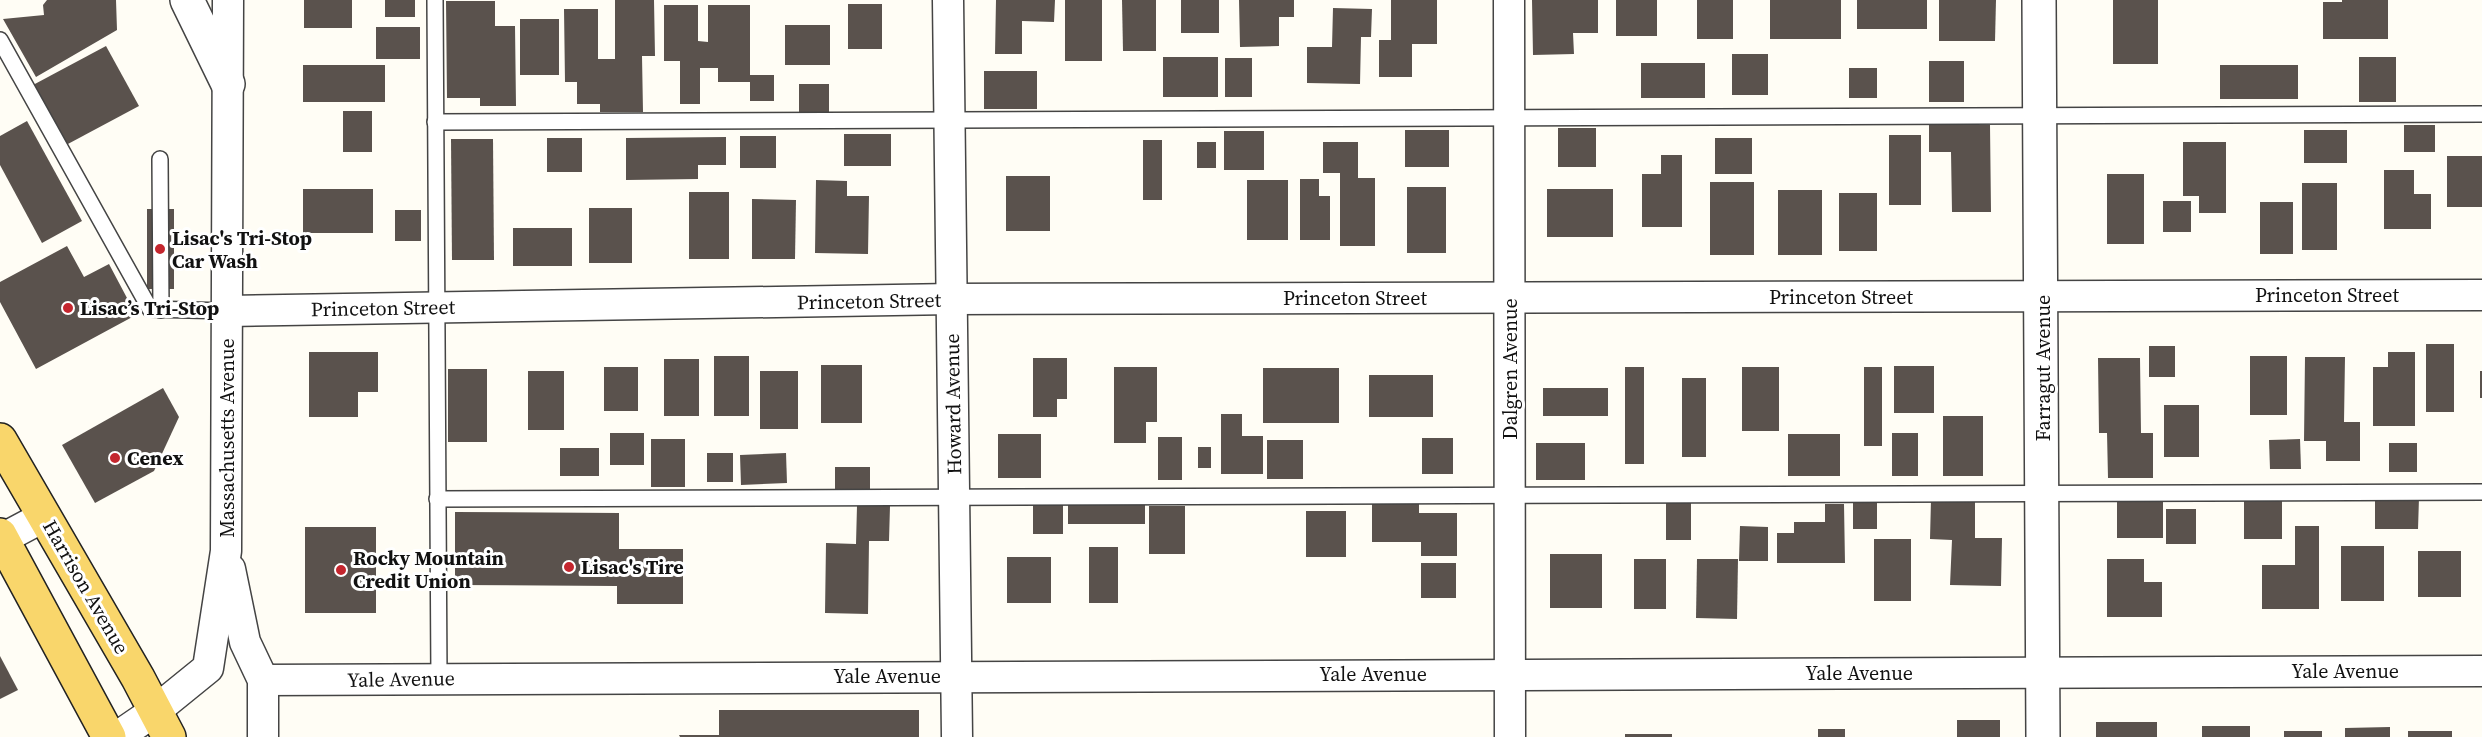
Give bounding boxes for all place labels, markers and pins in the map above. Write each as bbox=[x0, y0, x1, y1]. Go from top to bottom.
place label: Lisac's Tri-Stop Car Wash bbox=[172, 224, 312, 275]
marker: Lisac's Tri-Stop Car Wash bbox=[153, 242, 167, 256]
place label: Lisac’s Tri-Stop bbox=[80, 294, 219, 322]
marker: Lisac’s Tri-Stop bbox=[61, 301, 75, 315]
place label: Cenex bbox=[127, 444, 184, 472]
marker: Cenex bbox=[108, 451, 122, 465]
place label: Rocky Mountain Credit Union bbox=[353, 544, 504, 595]
place label: Lisac's Tire bbox=[581, 553, 684, 581]
marker: Lisac's Tire bbox=[562, 560, 576, 574]
marker: Rocky Mountain Credit Union bbox=[334, 563, 348, 577]

